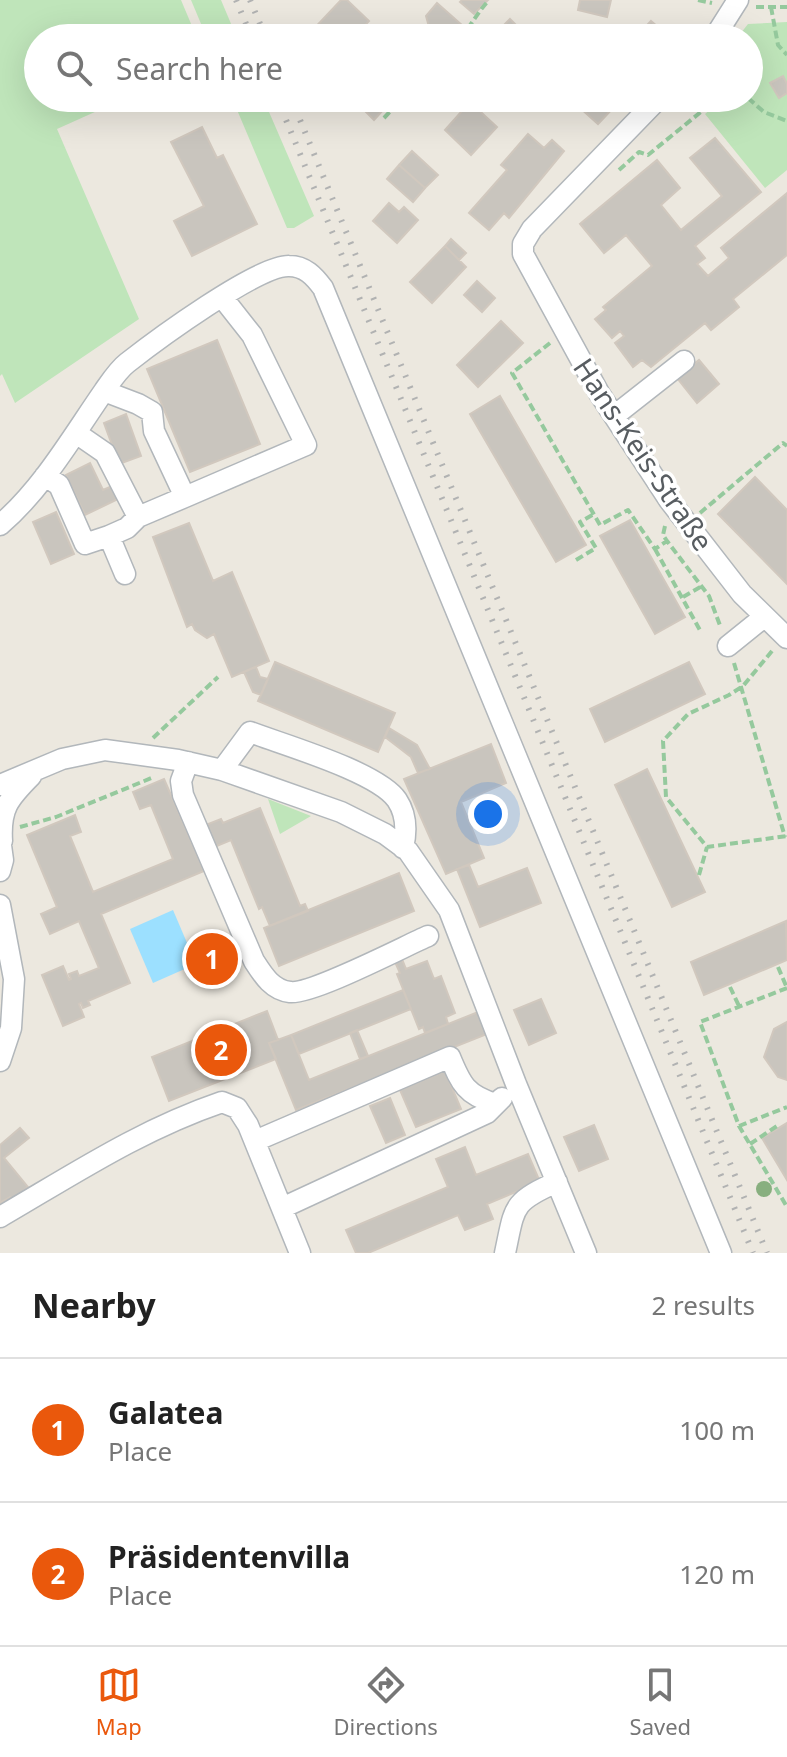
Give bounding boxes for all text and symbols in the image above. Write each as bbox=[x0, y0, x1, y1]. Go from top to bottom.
search box bbox=[24, 24, 763, 112]
icon: search bbox=[52, 46, 96, 90]
text: Search here bbox=[116, 48, 283, 89]
street label: Hans-Keis-Straße bbox=[565, 350, 723, 558]
your location bbox=[468, 794, 508, 834]
pin: 1 bbox=[186, 929, 238, 989]
pin: 2 bbox=[195, 1020, 247, 1080]
text: Nearby bbox=[32, 1282, 156, 1328]
text: 2 results bbox=[651, 1287, 755, 1323]
text: Galatea bbox=[108, 1392, 224, 1433]
text: 1 bbox=[51, 1412, 65, 1448]
text: 100 m bbox=[679, 1412, 755, 1448]
text: Place bbox=[108, 1433, 172, 1469]
text: Präsidentenvilla bbox=[108, 1536, 350, 1577]
text: 2 bbox=[51, 1556, 65, 1592]
text: 120 m bbox=[679, 1556, 755, 1592]
text: Place bbox=[108, 1577, 172, 1613]
tab: Map bbox=[96, 1663, 142, 1741]
tab: Directions bbox=[333, 1663, 438, 1741]
tab: Saved bbox=[630, 1663, 691, 1741]

